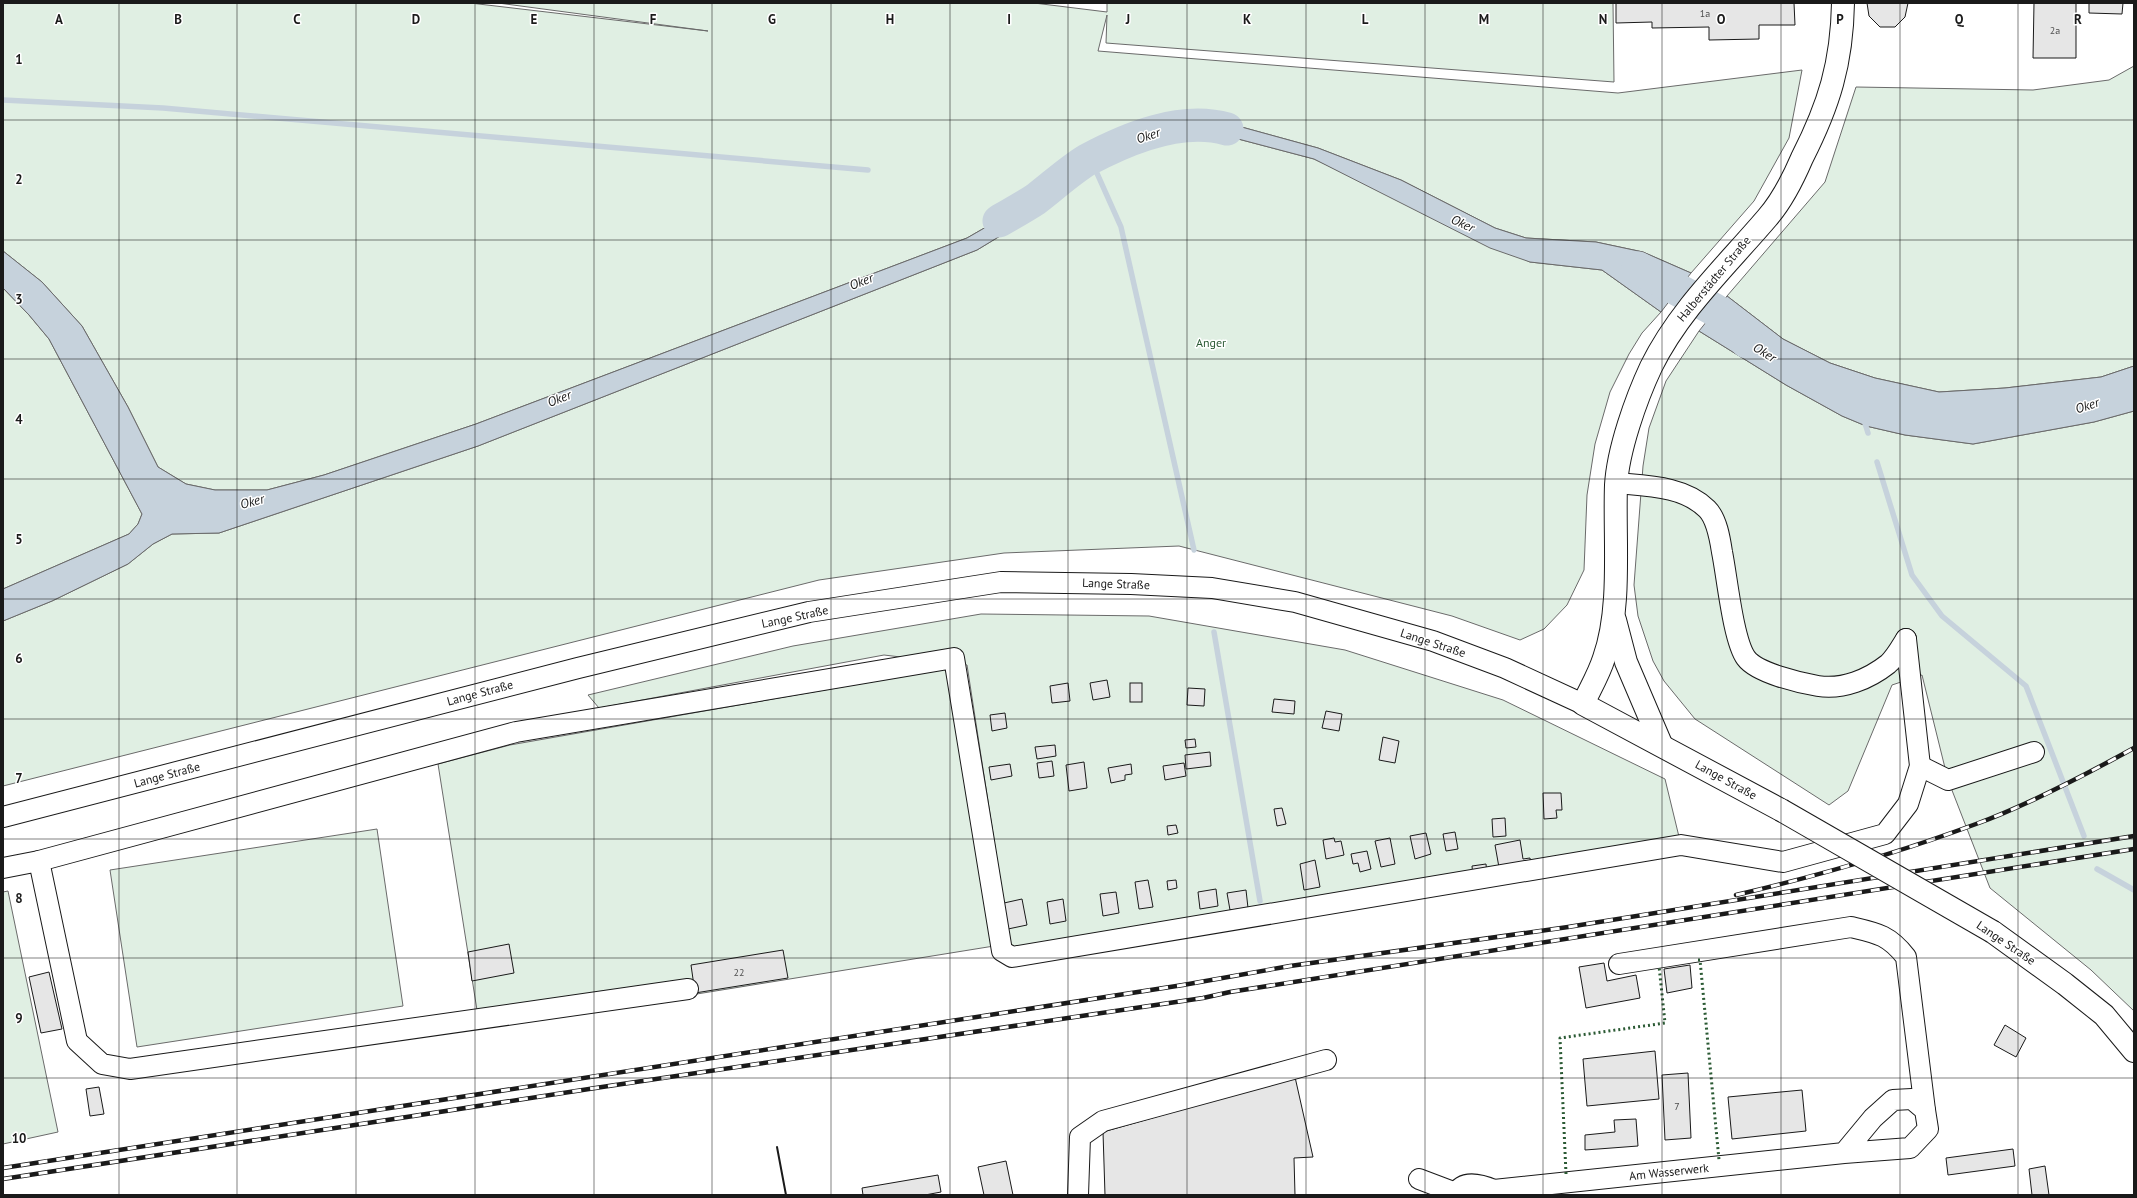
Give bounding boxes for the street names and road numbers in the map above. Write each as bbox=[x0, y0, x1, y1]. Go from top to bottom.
street label: Halberstädter Straße bbox=[1674, 233, 1754, 324]
street label: Lange Straße bbox=[1082, 575, 1150, 592]
street label: Lange Straße bbox=[760, 602, 830, 631]
street label: Lange Straße bbox=[1399, 625, 1468, 660]
street label: Lange Straße bbox=[445, 676, 515, 709]
street label: Lange Straße bbox=[1693, 757, 1760, 803]
street label: Lange Straße bbox=[132, 758, 202, 791]
street label: Lange Straße bbox=[1974, 917, 2039, 968]
street label: Am Wasserwerk bbox=[1628, 1160, 1710, 1183]

